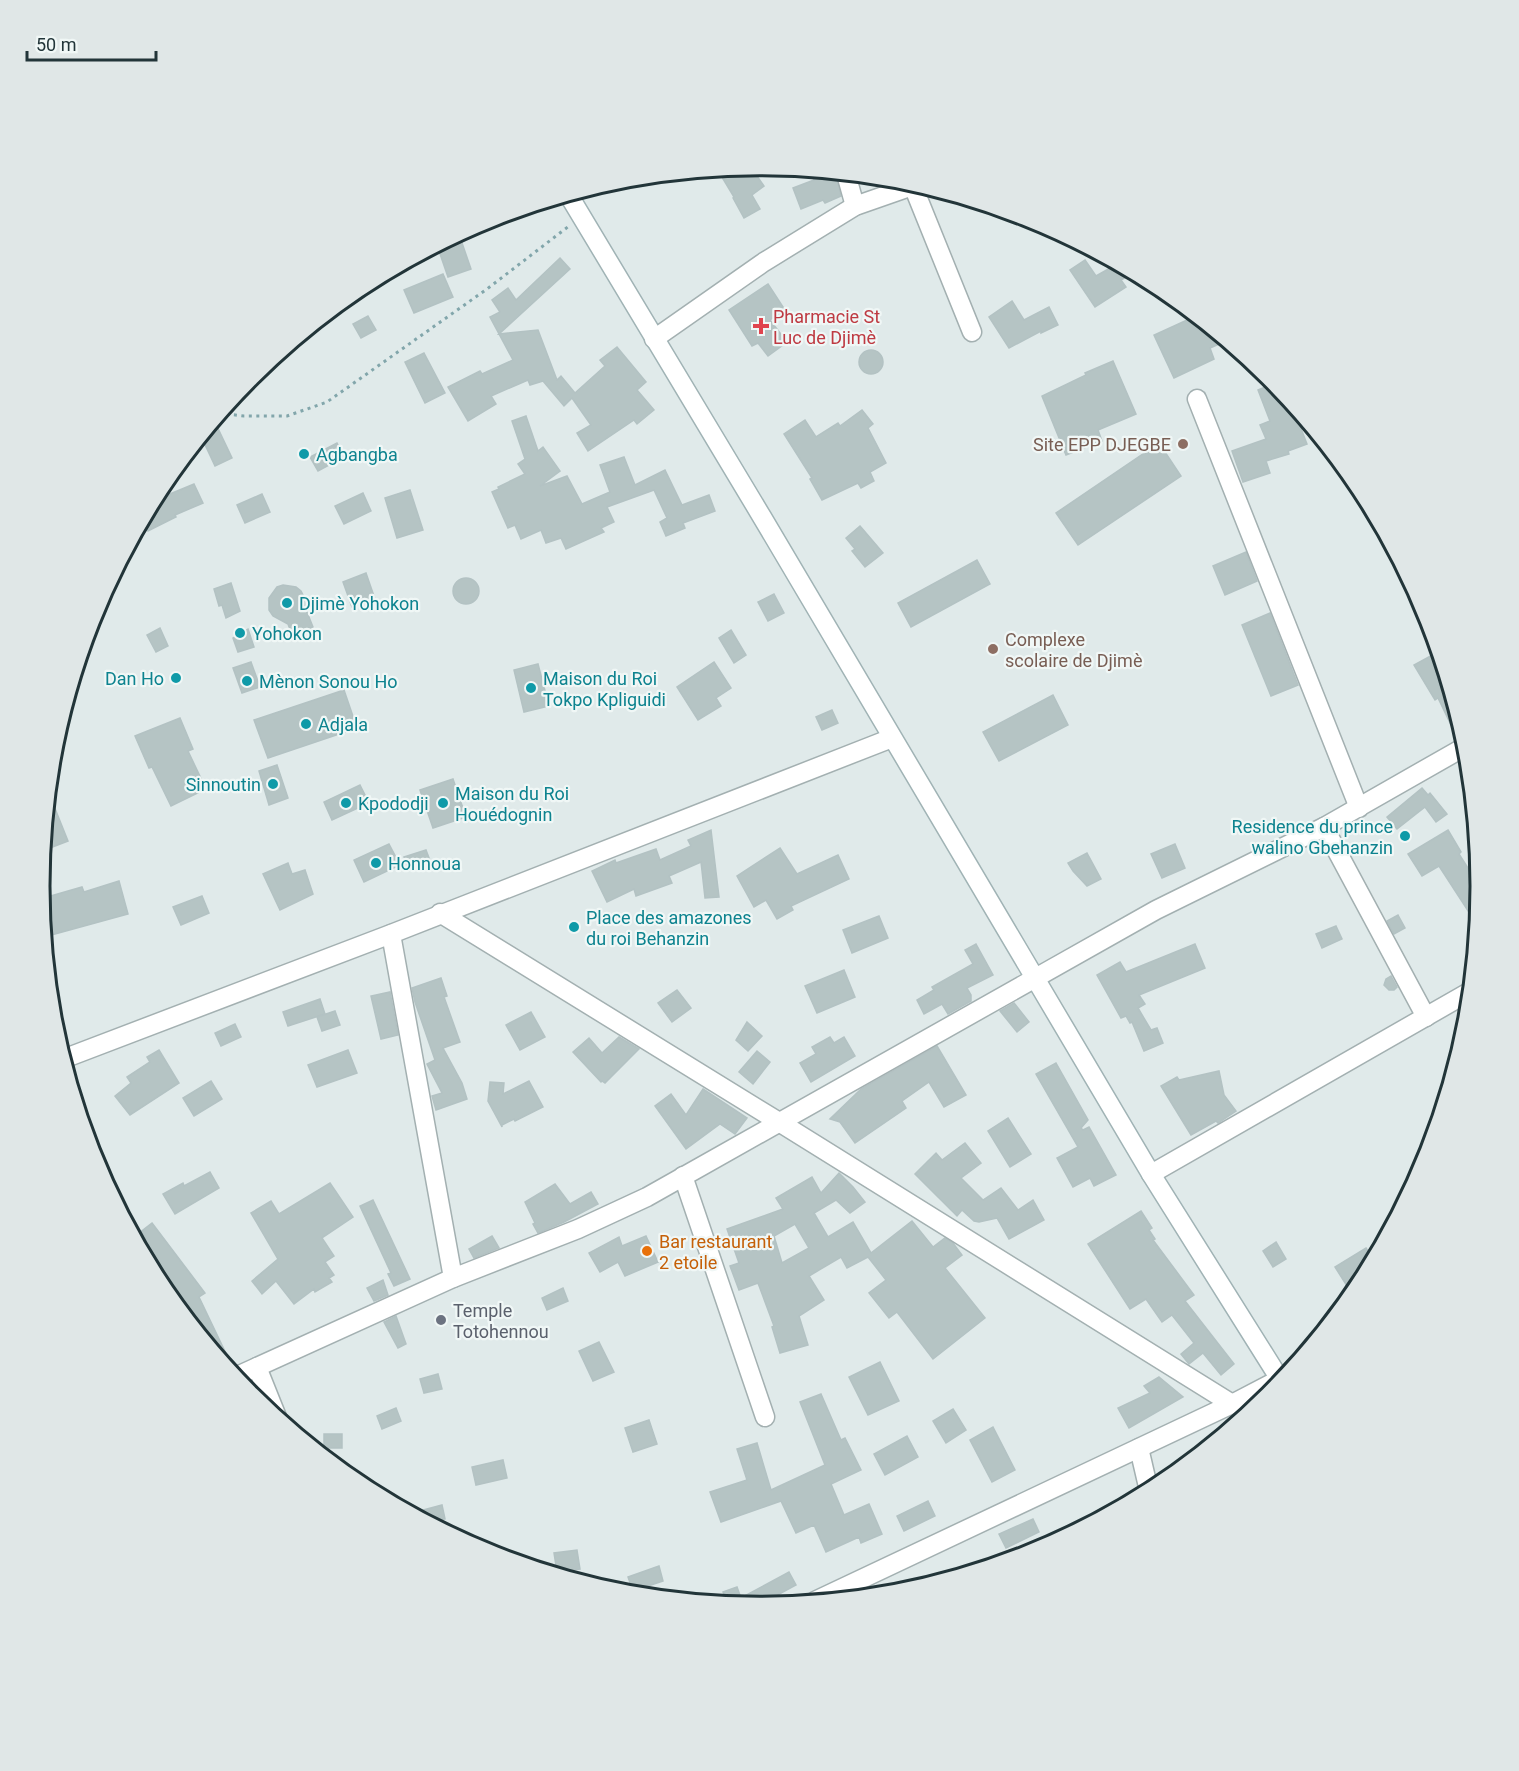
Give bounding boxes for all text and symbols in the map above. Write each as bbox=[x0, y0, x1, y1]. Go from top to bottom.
scale bar bbox=[27, 24, 156, 62]
text: 50 m bbox=[36, 34, 76, 55]
place label: Pharmacie St Luc de Djimè bbox=[773, 306, 880, 348]
marker: Pharmacie St Luc de Djimè bbox=[754, 319, 768, 333]
place label: Site EPP DJEGBE bbox=[1033, 434, 1171, 455]
marker: Site EPP DJEGBE bbox=[1176, 437, 1190, 451]
place label: Agbangba bbox=[316, 444, 398, 465]
marker: Agbangba bbox=[297, 447, 311, 461]
place label: Djimè Yohokon bbox=[299, 593, 419, 614]
marker: Djimè Yohokon bbox=[280, 596, 294, 610]
place label: Yohokon bbox=[252, 623, 322, 644]
marker: Yohokon bbox=[233, 626, 247, 640]
place label: Complexe scolaire de Djimè bbox=[1005, 629, 1142, 671]
marker: Complexe scolaire de Djimè bbox=[986, 642, 1000, 656]
place label: Dan Ho bbox=[105, 668, 164, 689]
place label: Maison du Roi Tokpo Kpliguidi bbox=[543, 668, 666, 710]
marker: Dan Ho bbox=[169, 671, 183, 685]
place label: Mènon Sonou Ho bbox=[259, 671, 398, 692]
marker: Mènon Sonou Ho bbox=[240, 674, 254, 688]
marker: Maison du Roi Tokpo Kpliguidi bbox=[524, 681, 538, 695]
place label: Adjala bbox=[318, 714, 368, 735]
marker: Adjala bbox=[299, 717, 313, 731]
place label: Sinnoutin bbox=[186, 774, 261, 795]
marker: Sinnoutin bbox=[266, 777, 280, 791]
place label: Maison du Roi Houédognin bbox=[455, 783, 569, 825]
place label: Kpododji bbox=[358, 793, 429, 814]
marker: Kpododji bbox=[339, 796, 353, 810]
marker: Maison du Roi Houédognin bbox=[436, 796, 450, 810]
place label: Residence du prince walino Gbehanzin bbox=[1232, 816, 1393, 858]
marker: Residence du prince walino Gbehanzin bbox=[1398, 829, 1412, 843]
place label: Honnoua bbox=[388, 853, 461, 874]
marker: Honnoua bbox=[369, 856, 383, 870]
place label: Place des amazones du roi Behanzin bbox=[586, 907, 752, 949]
marker: Place des amazones du roi Behanzin bbox=[567, 920, 581, 934]
place label: Bar restaurant 2 etoile bbox=[659, 1231, 772, 1273]
marker: Bar restaurant 2 etoile bbox=[640, 1244, 654, 1258]
place label: Temple Totohennou bbox=[453, 1300, 549, 1342]
marker: Temple Totohennou bbox=[434, 1313, 448, 1327]

